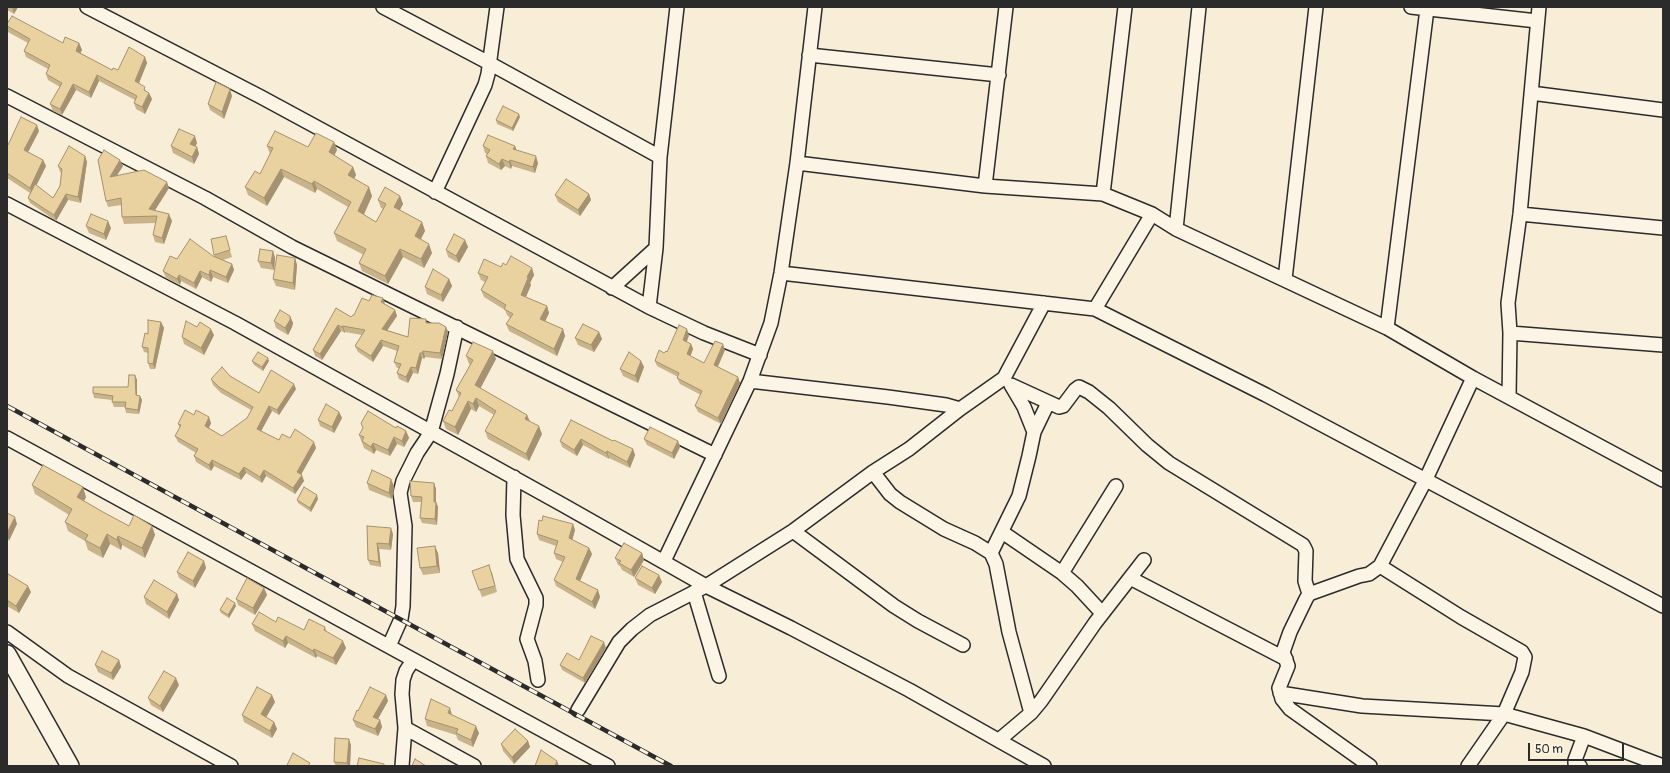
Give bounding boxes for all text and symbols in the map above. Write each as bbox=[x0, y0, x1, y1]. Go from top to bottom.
scale bar bbox=[1530, 735, 1626, 761]
text: 50 m bbox=[1535, 742, 1563, 757]

